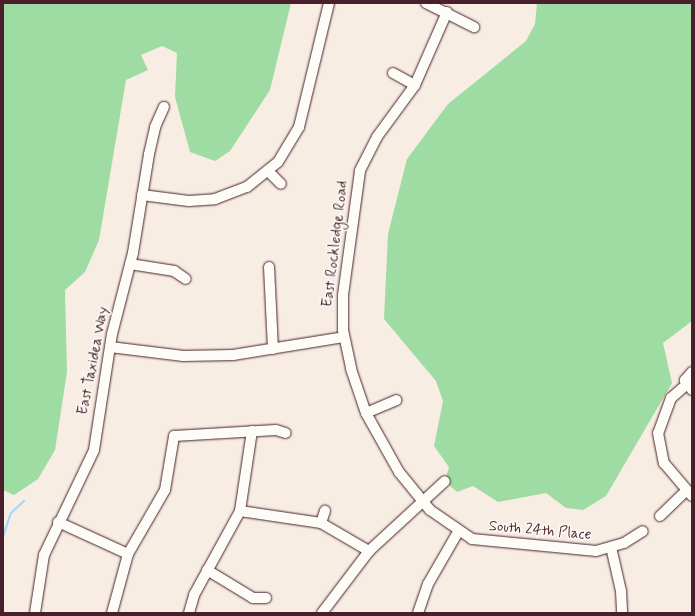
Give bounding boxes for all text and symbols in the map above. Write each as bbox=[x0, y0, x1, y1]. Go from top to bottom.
street label: East Rockledge Road bbox=[319, 180, 353, 308]
street label: East Taxidea Way bbox=[75, 305, 113, 417]
street label: South 24th Place bbox=[488, 518, 592, 544]

